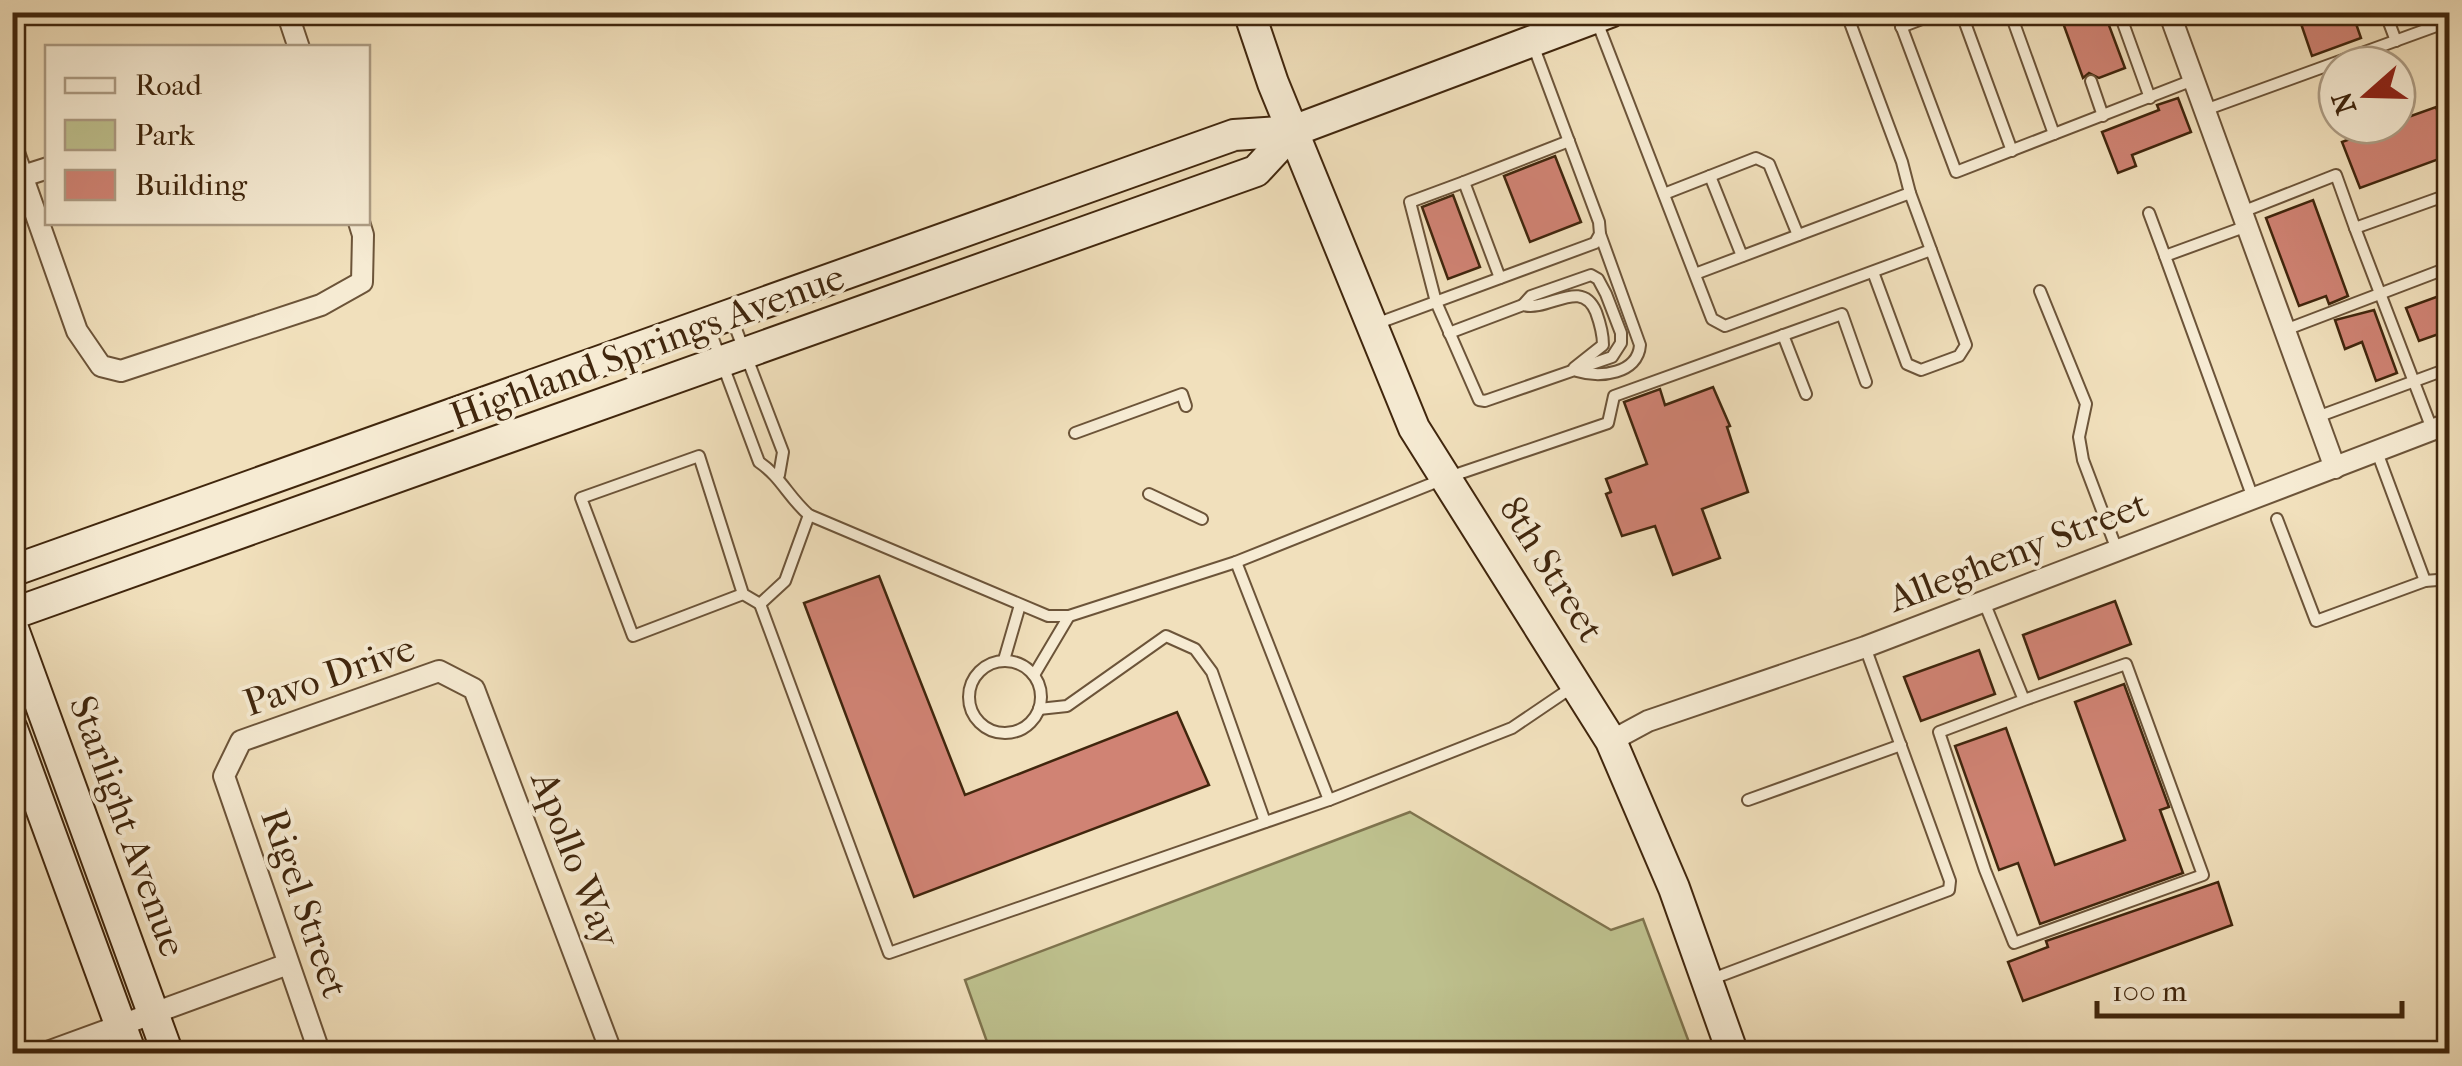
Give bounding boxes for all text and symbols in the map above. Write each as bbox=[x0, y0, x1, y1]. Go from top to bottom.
legend bbox=[45, 45, 370, 225]
north arrow bbox=[2317, 45, 2417, 145]
text: Road bbox=[135, 68, 202, 103]
text: N bbox=[2325, 87, 2363, 119]
text: Park bbox=[135, 118, 195, 153]
text: Building bbox=[135, 168, 248, 203]
street label: Highland Springs Avenue bbox=[444, 254, 850, 439]
street label: Allegheny Street bbox=[1880, 481, 2155, 622]
street label: 8th Street bbox=[1489, 488, 1614, 650]
street label: Pavo Drive bbox=[238, 625, 421, 726]
street label: Starlight Avenue bbox=[60, 690, 196, 963]
street label: Apollo Way bbox=[521, 763, 630, 955]
street label: Rigel Street bbox=[251, 803, 358, 1004]
scale bar bbox=[2097, 956, 2402, 1018]
text: 100 m bbox=[2112, 974, 2187, 1009]

